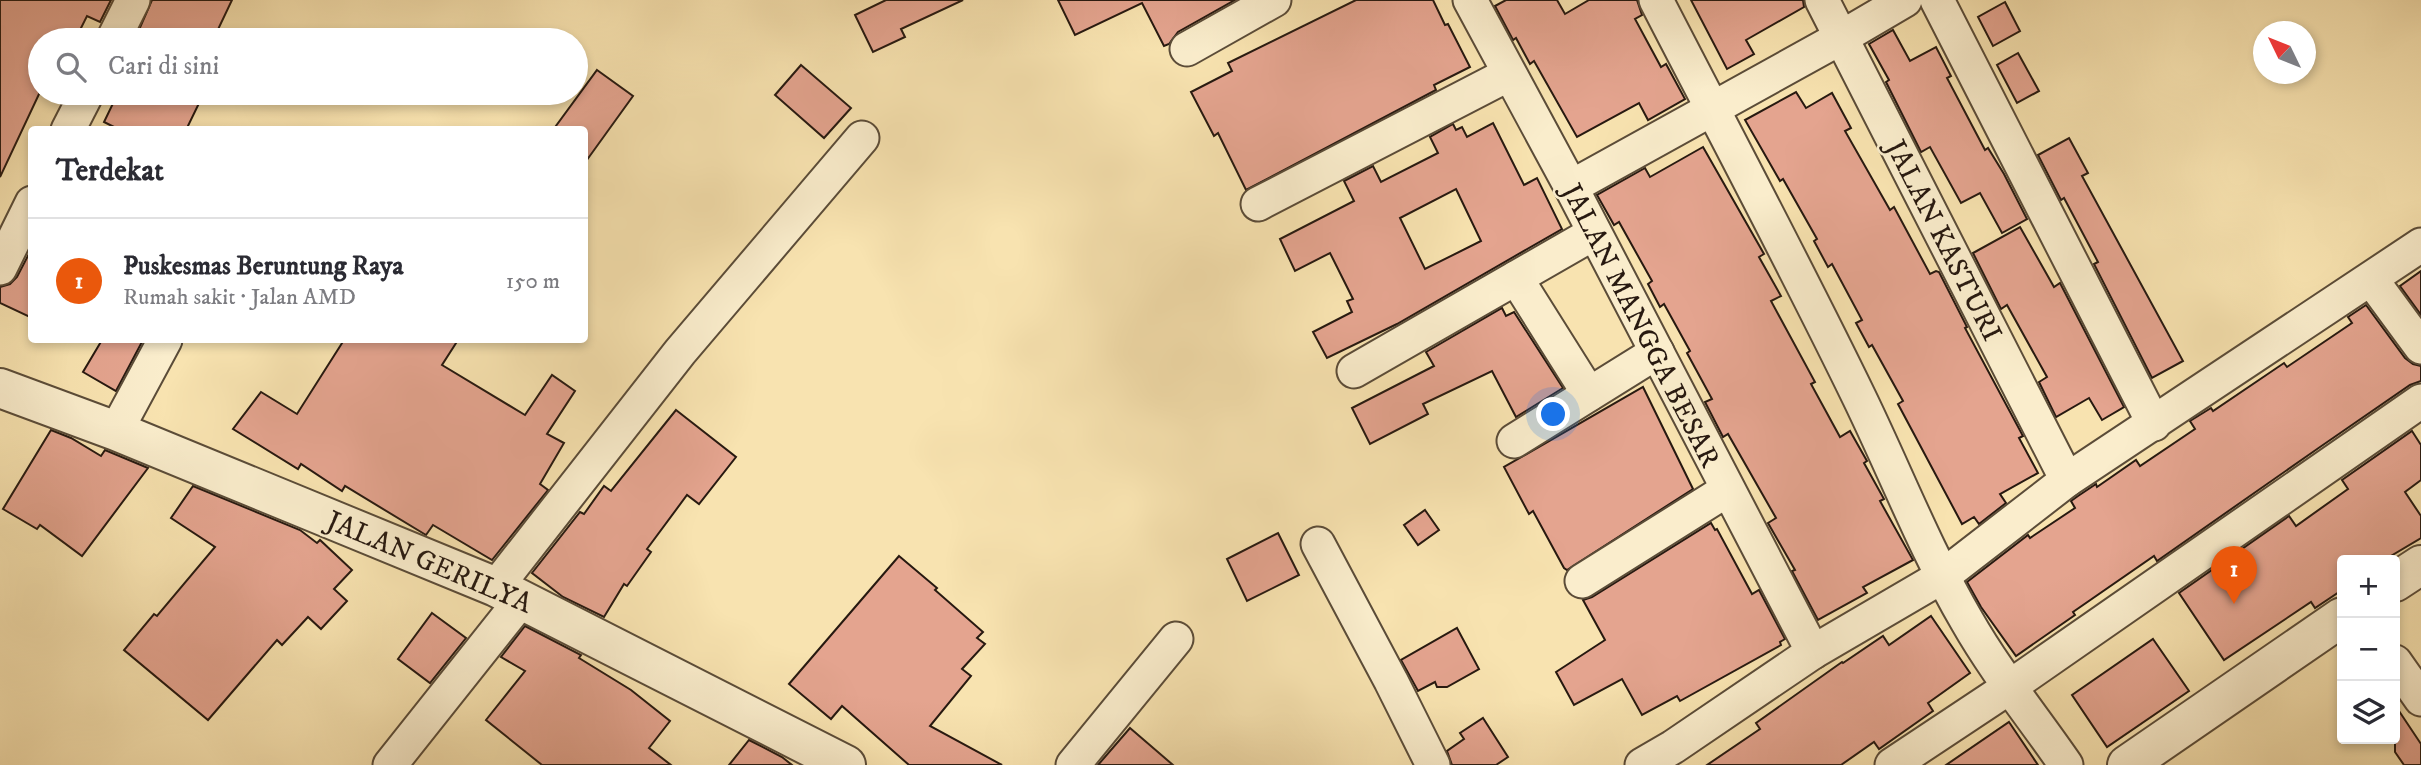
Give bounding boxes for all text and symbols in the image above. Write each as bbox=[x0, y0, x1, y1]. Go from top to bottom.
north arrow bbox=[2253, 21, 2316, 84]
search box bbox=[28, 28, 588, 105]
icon: search bbox=[52, 48, 90, 86]
text: Cari di sini bbox=[108, 50, 219, 83]
street label: JALAN KASTURI bbox=[1876, 131, 2009, 347]
text: Terdekat bbox=[56, 153, 164, 190]
street label: JALAN MANGGA BESAR bbox=[1552, 175, 1728, 474]
text: Puskesmas Beruntung Raya bbox=[123, 250, 403, 283]
text: 1 bbox=[75, 267, 83, 296]
text: 150 m bbox=[506, 267, 560, 296]
text: Rumah sakit · Jalan AMD bbox=[123, 283, 356, 312]
your location bbox=[1536, 397, 1570, 431]
street label: JALAN GERILYA bbox=[319, 502, 538, 622]
pin: 1 bbox=[2211, 546, 2257, 604]
map controls bbox=[2337, 555, 2400, 744]
button: + bbox=[2337, 555, 2400, 618]
button: − bbox=[2337, 618, 2400, 681]
button: layers bbox=[2337, 681, 2400, 744]

